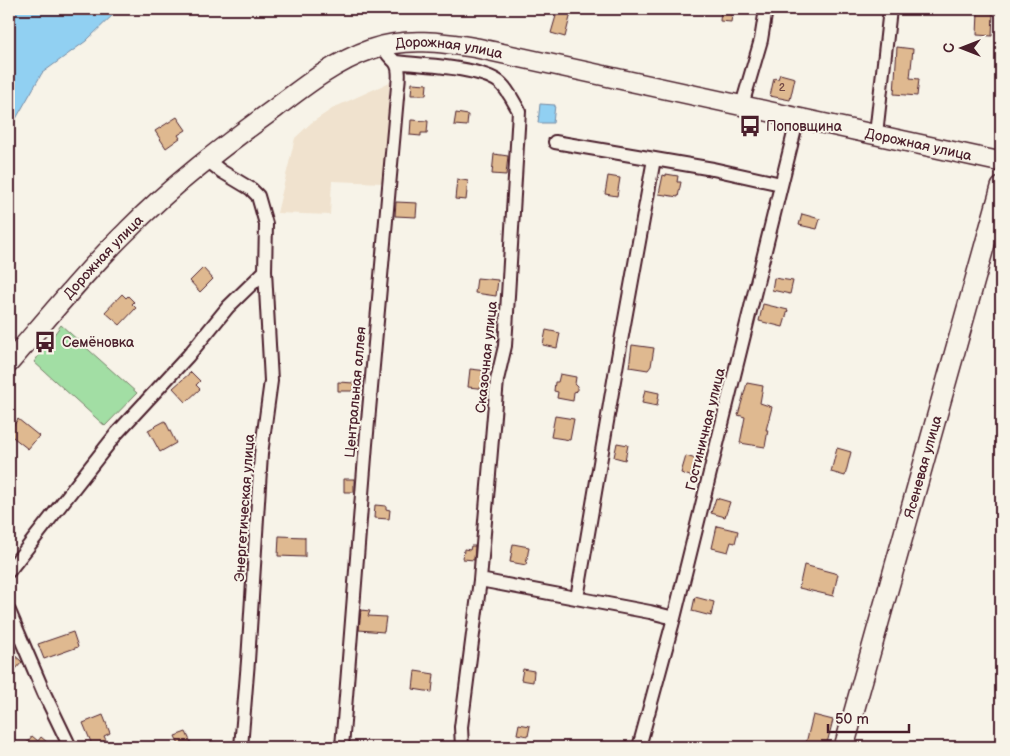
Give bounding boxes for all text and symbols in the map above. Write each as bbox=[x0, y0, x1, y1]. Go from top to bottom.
north arrow bbox=[938, 22, 988, 72]
street label: Дорожная улица bbox=[394, 34, 505, 63]
text: С bbox=[941, 43, 958, 53]
house number: 2 bbox=[779, 81, 786, 94]
bus stop icon: Поповщина bbox=[737, 113, 763, 139]
place label: Поповщина bbox=[766, 118, 843, 135]
street label: Дорожная улица bbox=[864, 125, 974, 165]
street label: Дорожная улица bbox=[60, 211, 147, 302]
street label: Сказочная улица bbox=[472, 299, 501, 414]
street label: Центральная аллея bbox=[341, 326, 370, 458]
bus stop icon: Семёновка bbox=[32, 329, 58, 355]
place label: Семёновка bbox=[62, 334, 135, 351]
street label: Гостиничная улица bbox=[682, 365, 729, 492]
street label: Ясеневая улица bbox=[901, 413, 946, 520]
street label: Энергетическая улица bbox=[231, 433, 258, 583]
scale bar bbox=[828, 701, 909, 733]
text: 50 m bbox=[835, 710, 869, 729]

